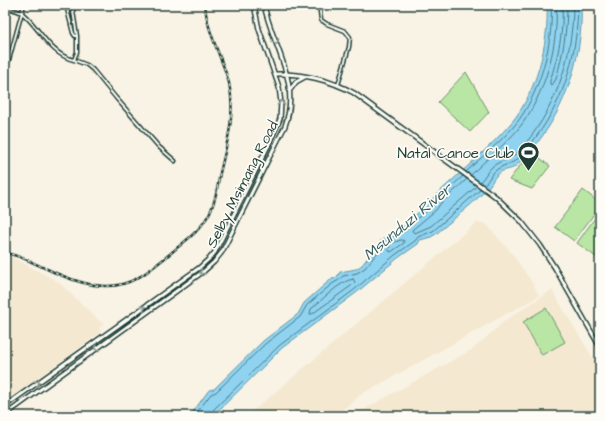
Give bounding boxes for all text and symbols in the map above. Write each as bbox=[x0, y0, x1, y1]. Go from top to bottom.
one-way arrow bbox=[272, 38, 280, 45]
one-way arrow bbox=[277, 100, 285, 106]
street label: Selby Msimang Road bbox=[201, 117, 285, 252]
sports icon: Natal Canoe Club bbox=[516, 140, 542, 173]
place label: Natal Canoe Club bbox=[398, 143, 515, 164]
water label: Msunduzi River bbox=[358, 177, 459, 266]
one-way arrow bbox=[200, 267, 207, 274]
one-way arrow bbox=[138, 306, 145, 313]
one-way arrow bbox=[94, 343, 101, 350]
one-way arrow bbox=[32, 381, 39, 388]

